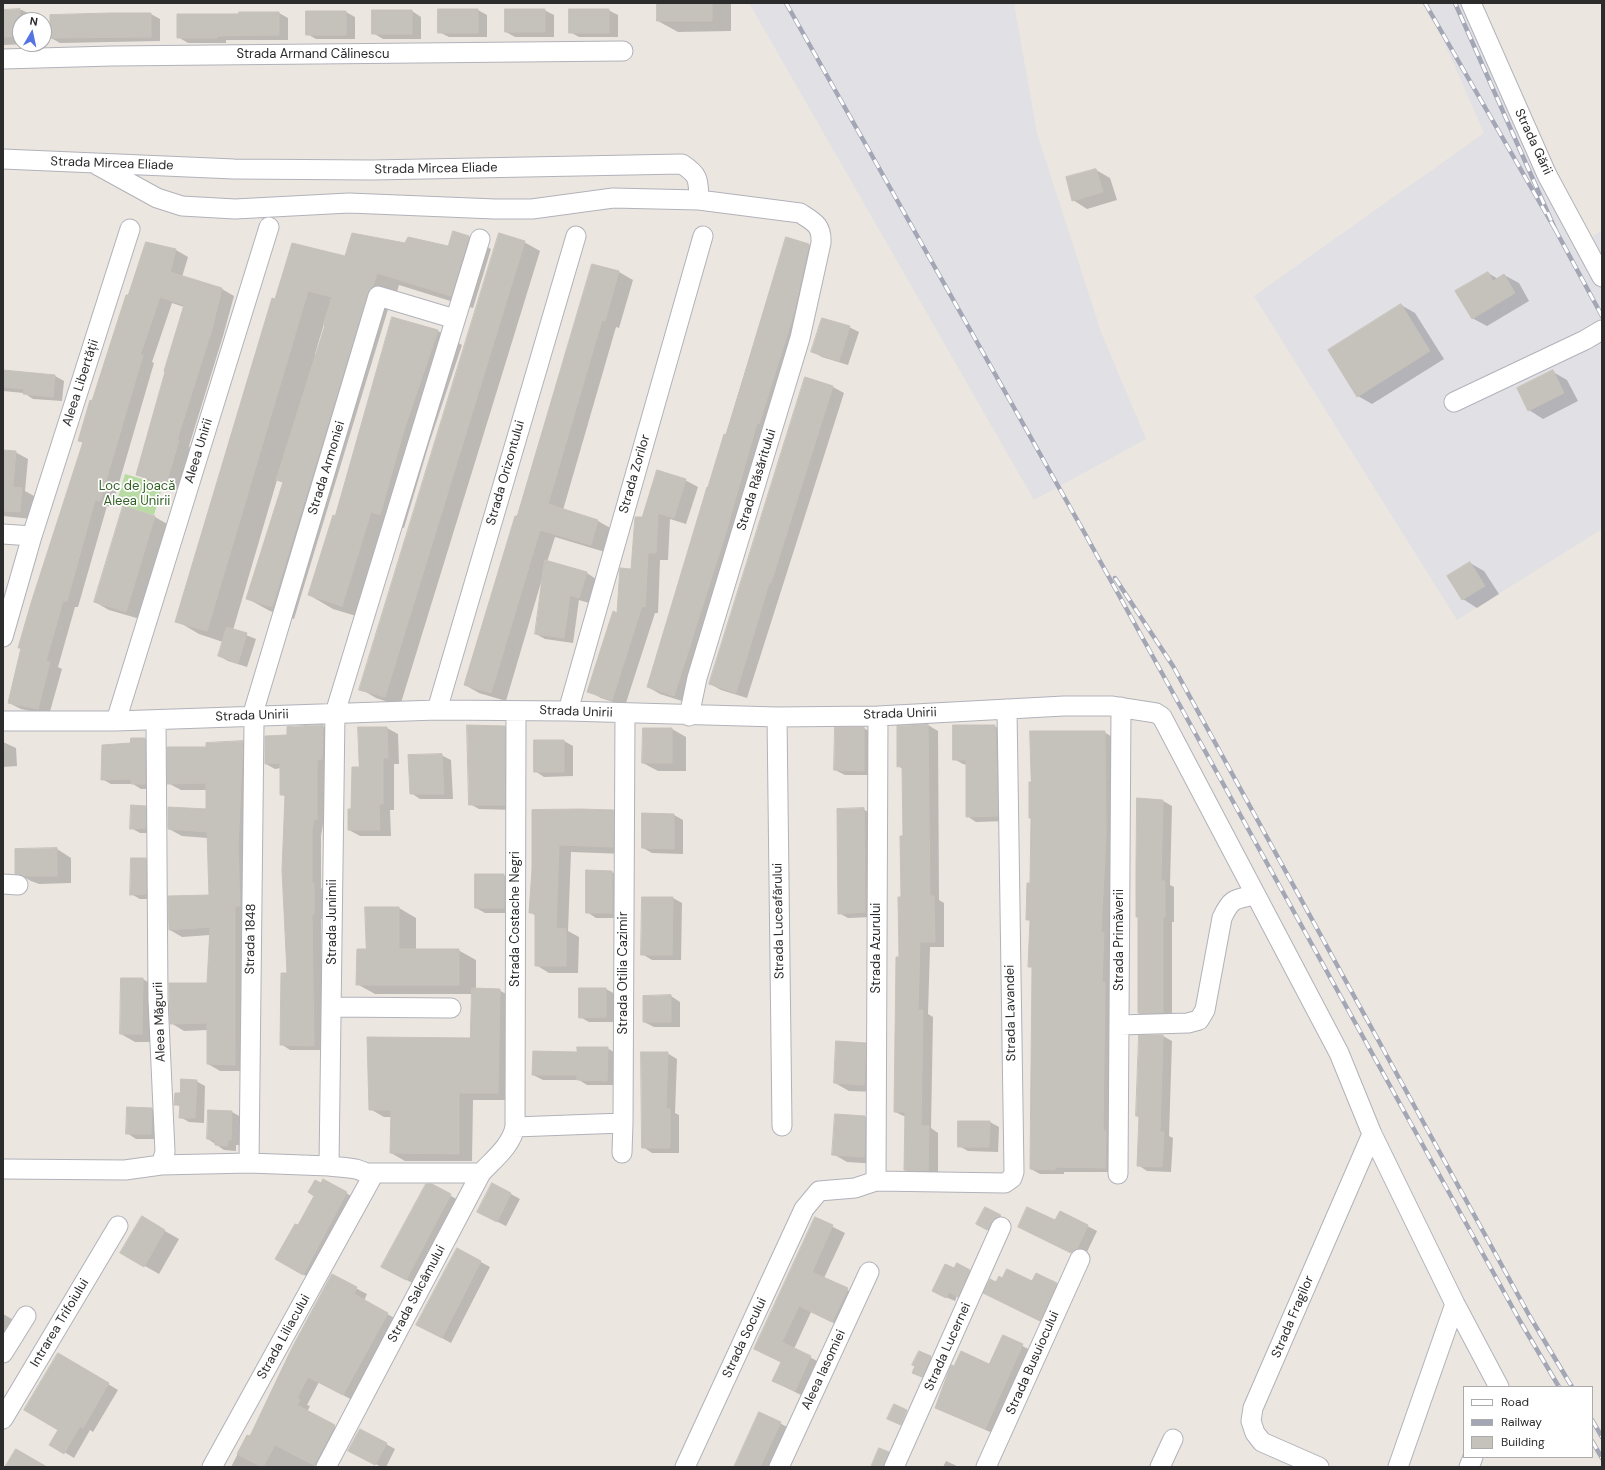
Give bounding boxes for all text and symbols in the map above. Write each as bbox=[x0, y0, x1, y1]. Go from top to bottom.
north arrow bbox=[12, 12, 52, 52]
text: N bbox=[29, 14, 39, 29]
street label: Strada Armand Călinescu bbox=[236, 47, 390, 63]
street label: Strada Gării bbox=[1511, 106, 1555, 178]
street label: Strada Mircea Eliade bbox=[50, 154, 174, 174]
street label: Strada Mircea Eliade bbox=[374, 160, 498, 178]
street label: Aleea Libertății bbox=[60, 338, 102, 428]
street label: Aleea Unirii bbox=[182, 417, 216, 485]
street label: Strada Armoniei bbox=[305, 419, 349, 517]
street label: Strada Orizontului bbox=[484, 419, 528, 527]
street label: Strada Răsăritului bbox=[734, 427, 780, 533]
street label: Strada Zorilor bbox=[616, 433, 654, 515]
park label: Loc de joacă Aleea Unirii bbox=[99, 479, 175, 510]
street label: Strada Unirii bbox=[539, 703, 613, 721]
street label: Strada Unirii bbox=[863, 705, 937, 723]
street label: Strada Unirii bbox=[215, 707, 289, 725]
street label: Strada Costache Negri bbox=[508, 851, 524, 987]
street label: Strada Luceafǎrului bbox=[770, 863, 788, 979]
street label: Strada Junimii bbox=[325, 879, 341, 965]
street label: Strada Primăverii bbox=[1112, 889, 1128, 991]
street label: Strada 1848 bbox=[243, 903, 259, 975]
street label: Strada Azurului bbox=[869, 903, 885, 993]
street label: Strada Otilia Cazimir bbox=[616, 911, 632, 1035]
street label: Strada Lavandei bbox=[1002, 965, 1020, 1061]
street label: Aleea Măgurii bbox=[151, 981, 169, 1063]
street label: Strada Salcâmului bbox=[385, 1243, 449, 1345]
street label: Strada Fragilor bbox=[1269, 1274, 1317, 1360]
street label: Intrarea Trifoiului bbox=[27, 1276, 93, 1370]
street label: Strada Liliacului bbox=[254, 1292, 314, 1382]
street label: Strada Socului bbox=[720, 1295, 770, 1381]
street label: Strada Lucernei bbox=[922, 1300, 974, 1394]
street label: Strada Busuiocului bbox=[1003, 1309, 1063, 1417]
street label: Aleea Iasomiei bbox=[799, 1328, 849, 1412]
legend bbox=[1463, 1386, 1593, 1458]
text: Road bbox=[1501, 1394, 1529, 1410]
text: Railway bbox=[1501, 1414, 1542, 1430]
text: Building bbox=[1501, 1434, 1545, 1450]

